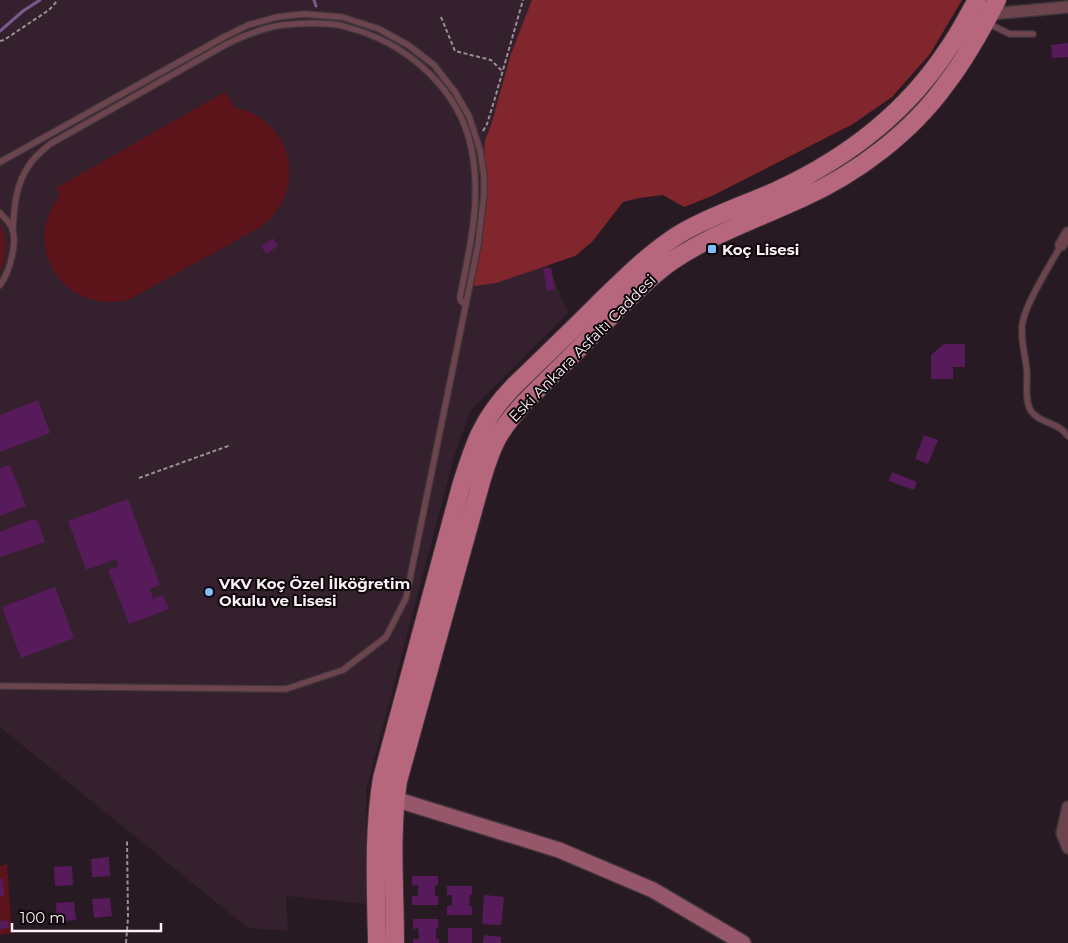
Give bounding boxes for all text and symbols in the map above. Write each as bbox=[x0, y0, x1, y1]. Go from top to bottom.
place label: Koç Lisesi bbox=[722, 240, 799, 259]
marker: Koç Lisesi bbox=[706, 243, 718, 255]
street label: Eski Ankara Asfaltı Caddesi bbox=[504, 270, 660, 426]
place label: VKV Koç Özel İlköğretim Okulu ve Lisesi bbox=[218, 574, 410, 610]
marker: VKV Koç Özel İlköğretim Okulu ve Lisesi bbox=[203, 586, 215, 598]
scale bar bbox=[12, 900, 161, 932]
text: 100 m bbox=[20, 908, 65, 927]

